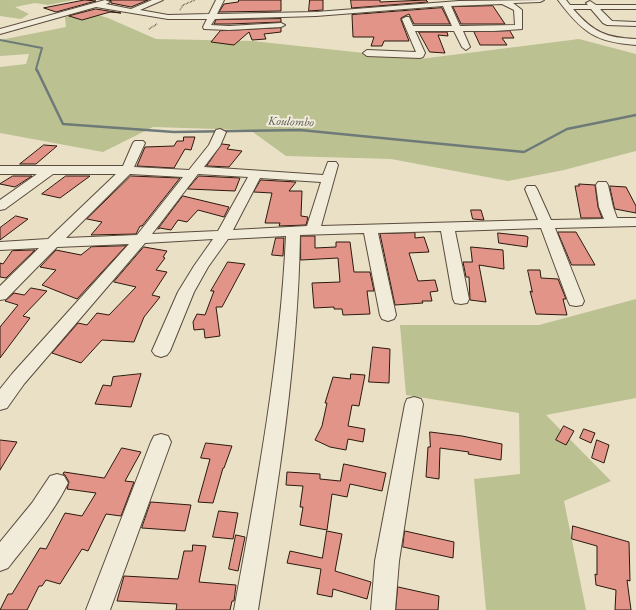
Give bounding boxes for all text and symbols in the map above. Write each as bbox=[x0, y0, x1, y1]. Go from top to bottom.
water label: Koulombo bbox=[268, 114, 314, 130]

